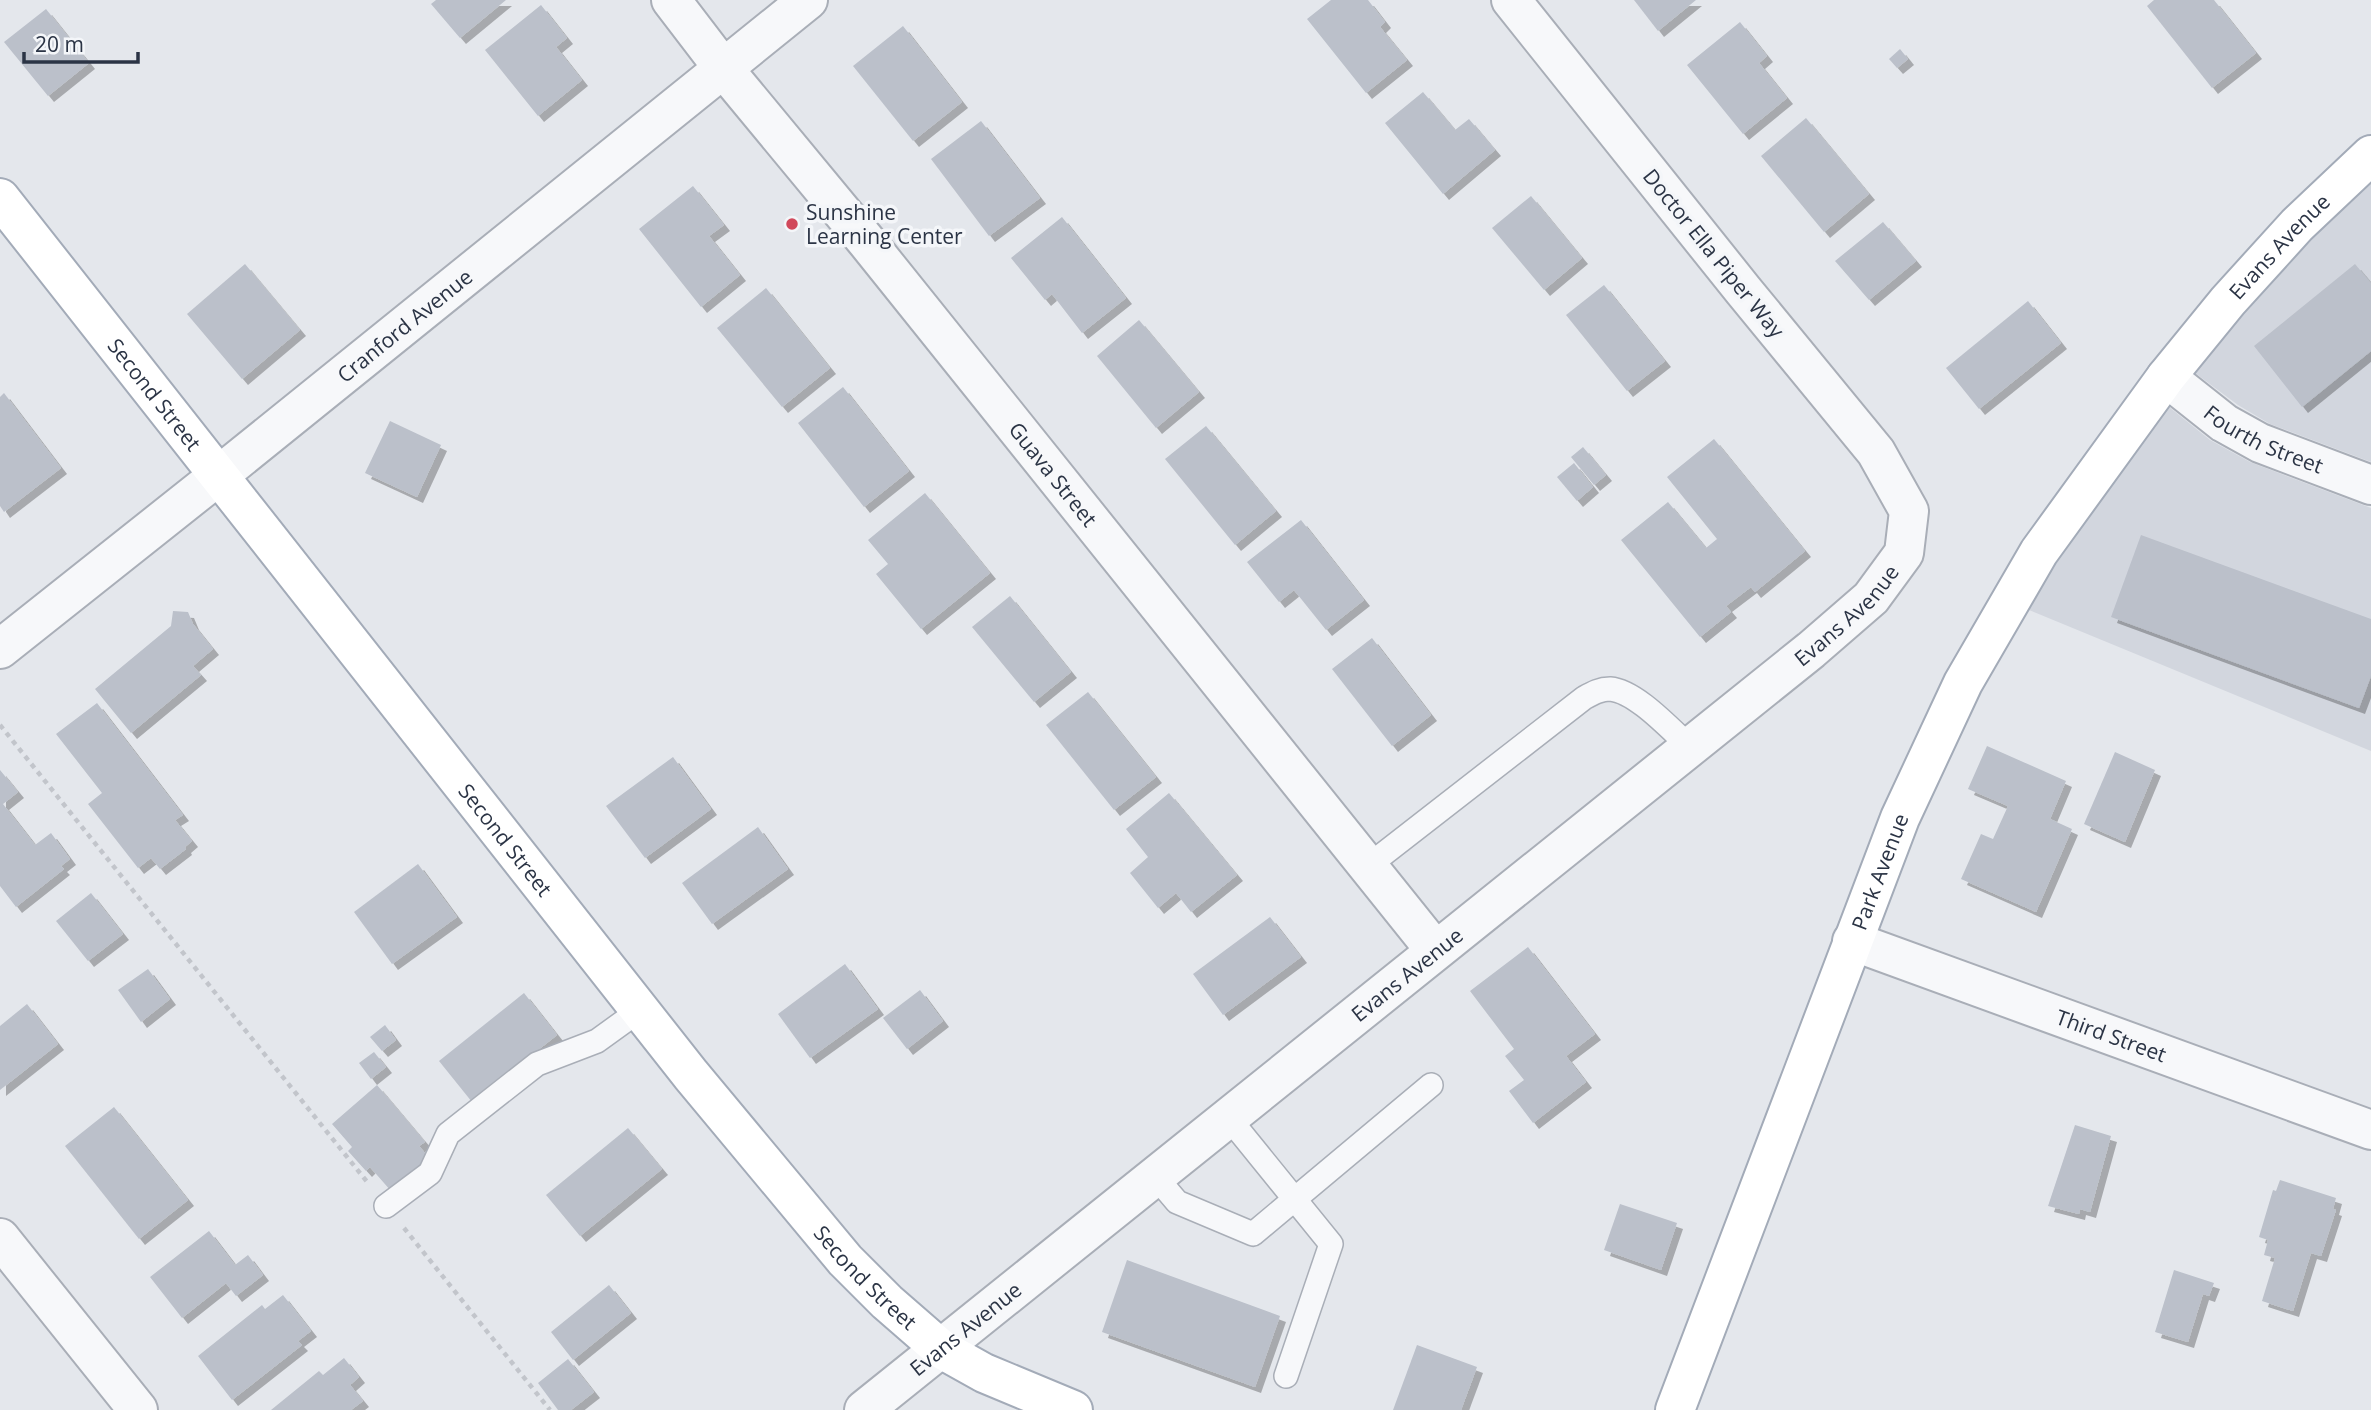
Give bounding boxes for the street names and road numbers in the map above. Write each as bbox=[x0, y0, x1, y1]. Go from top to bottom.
street label: Doctor Ella Piper Way bbox=[1637, 163, 1791, 344]
street label: Evans Avenue bbox=[2223, 187, 2336, 305]
street label: Cranford Avenue bbox=[331, 262, 478, 389]
street label: Second Street bbox=[102, 332, 208, 456]
street label: Fourth Street bbox=[2198, 398, 2327, 480]
street label: Guava Street bbox=[1003, 416, 1104, 532]
street label: Evans Avenue bbox=[1788, 559, 1905, 672]
street label: Second Street bbox=[453, 778, 559, 902]
street label: Park Avenue bbox=[1845, 809, 1914, 934]
street label: Evans Avenue bbox=[1345, 921, 1468, 1028]
street label: Third Street bbox=[2052, 1003, 2170, 1068]
street label: Second Street bbox=[808, 1219, 923, 1336]
street label: Evans Avenue bbox=[904, 1275, 1027, 1382]

